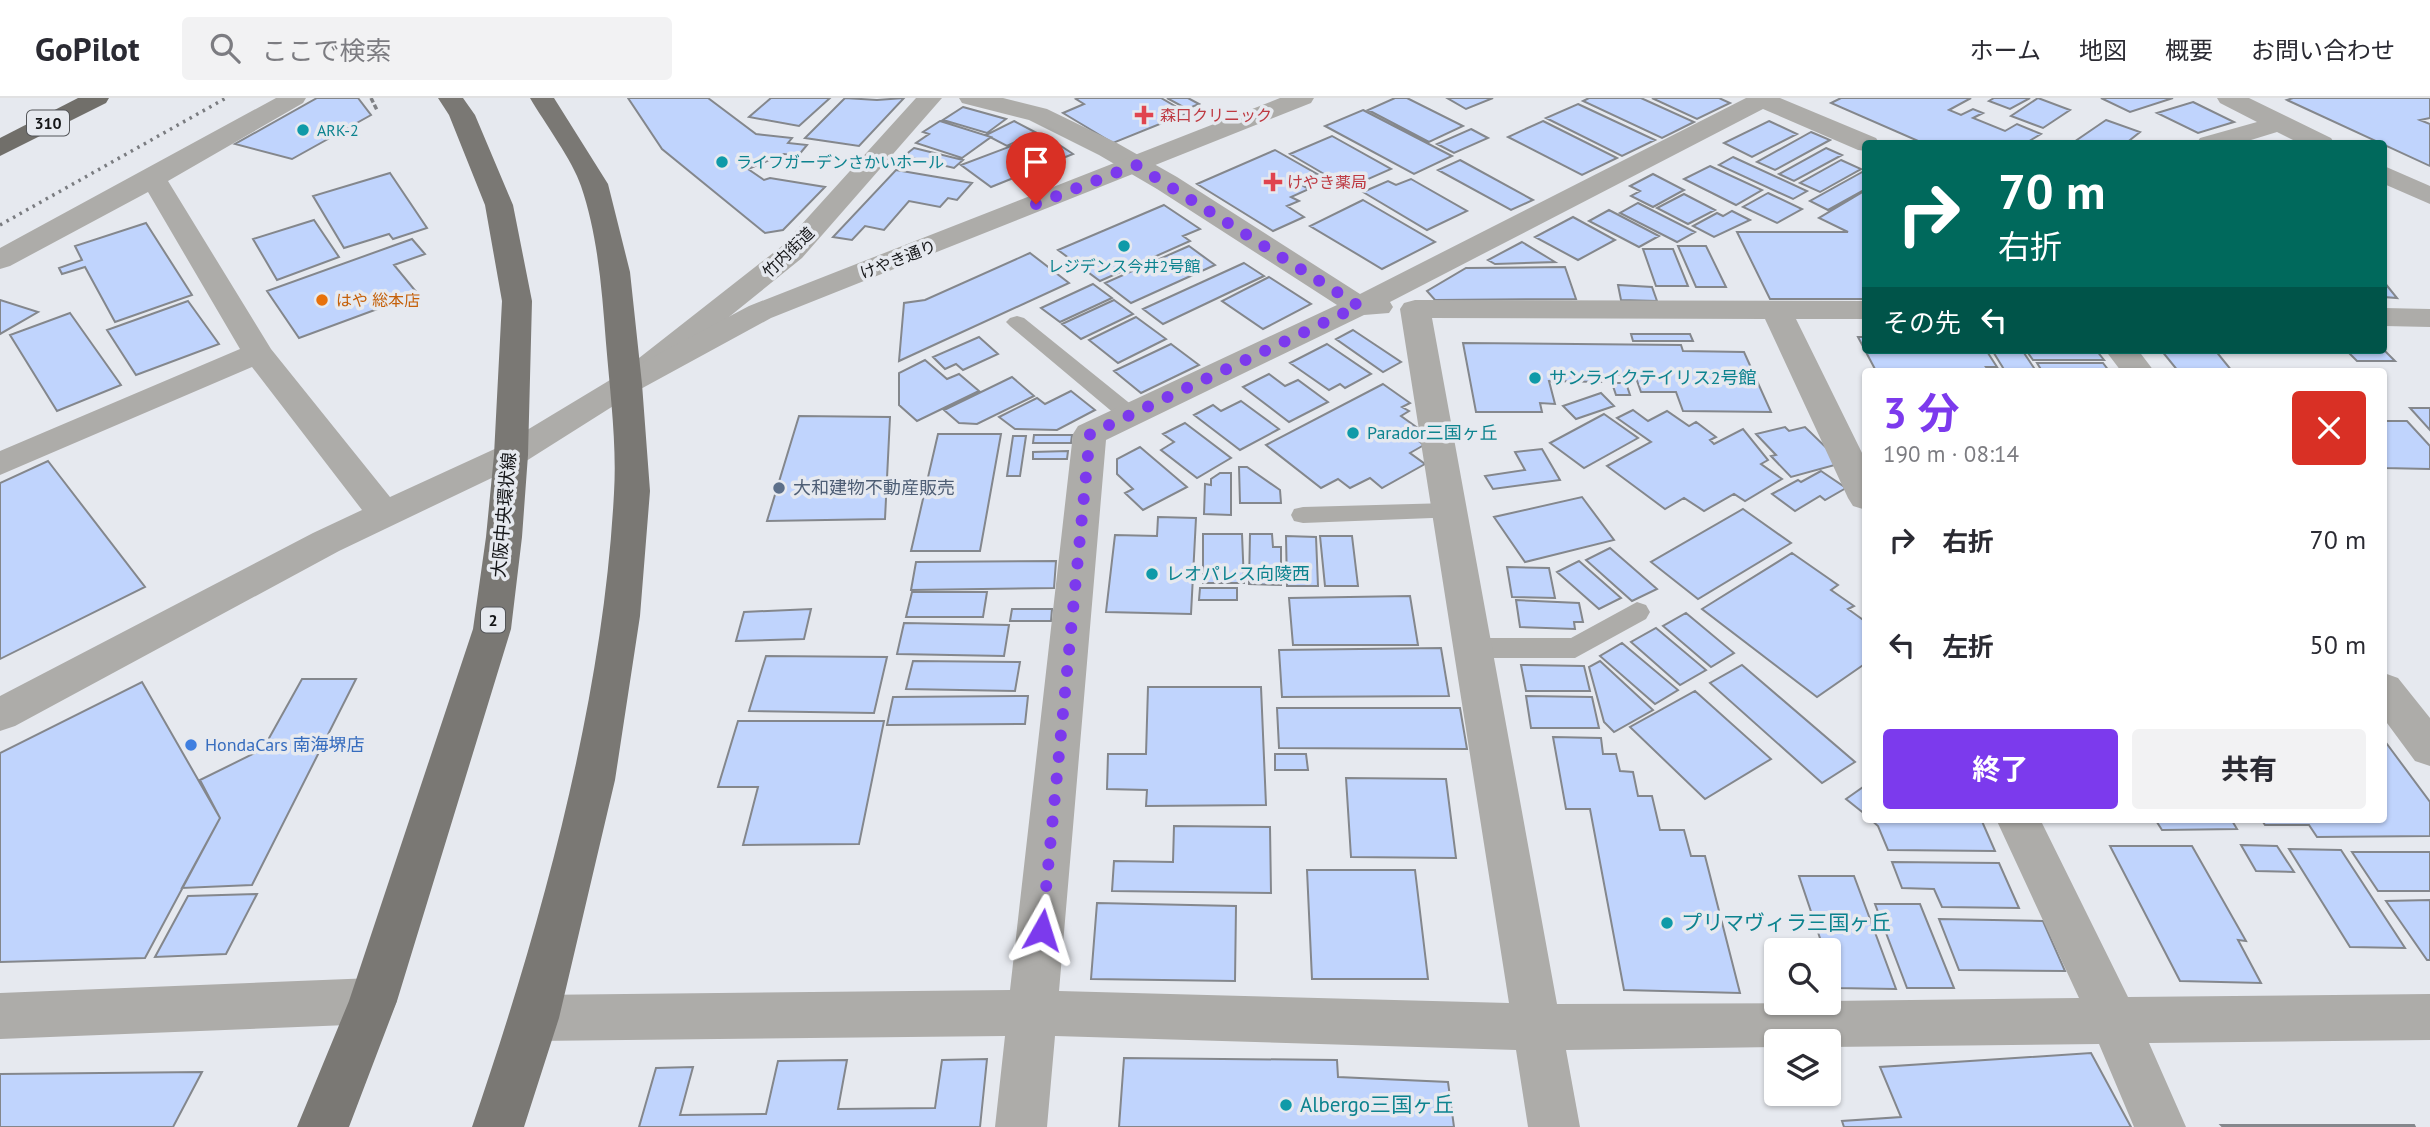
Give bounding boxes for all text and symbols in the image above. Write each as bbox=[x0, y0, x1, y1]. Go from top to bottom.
search box bbox=[182, 17, 672, 80]
text: GoPilot bbox=[35, 27, 140, 70]
icon: search bbox=[206, 29, 244, 67]
text: ここで検索 bbox=[262, 34, 392, 67]
text: ホーム bbox=[1970, 35, 2041, 66]
text: 地図 bbox=[2079, 35, 2127, 66]
text: 概要 bbox=[2165, 35, 2213, 66]
text: お問い合わせ bbox=[2251, 35, 2395, 66]
marker: 森口クリニック bbox=[1134, 105, 1154, 125]
place label: 森口クリニック bbox=[1160, 105, 1272, 125]
road number: 310 bbox=[27, 111, 69, 136]
place label: ARK-2 bbox=[317, 120, 359, 140]
marker: ARK-2 bbox=[295, 122, 311, 138]
pin bbox=[1006, 132, 1066, 204]
icon: arrive bbox=[1017, 143, 1055, 181]
place label: ライフガーデンさかいホール bbox=[736, 152, 944, 172]
marker: ライフガーデンさかいホール bbox=[714, 154, 730, 170]
text: 70 m bbox=[1998, 159, 2105, 223]
icon: right bbox=[1883, 168, 1974, 259]
place label: けやき薬局 bbox=[1287, 172, 1367, 192]
marker: けやき薬局 bbox=[1265, 174, 1281, 190]
street label: 竹内街道 bbox=[758, 223, 818, 281]
text: 右折 bbox=[1998, 225, 2062, 267]
street label: けやき通り bbox=[857, 235, 939, 283]
marker: レジデンス今井2号館 bbox=[1116, 238, 1132, 254]
place label: レジデンス今井2号館 bbox=[1048, 256, 1200, 276]
place label: はや 総本店 bbox=[336, 290, 420, 310]
marker: はや 総本店 bbox=[314, 292, 330, 308]
icon: left bbox=[1975, 301, 2013, 339]
text: その先 bbox=[1883, 306, 1961, 339]
place label: サンライクテイリス2号館 bbox=[1549, 366, 1756, 389]
marker: サンライクテイリス2号館 bbox=[1527, 370, 1543, 386]
text: 3 分 bbox=[1883, 385, 1959, 440]
button: close bbox=[2292, 391, 2366, 465]
place label: Parador三国ヶ丘 bbox=[1367, 421, 1498, 444]
marker: Parador三国ヶ丘 bbox=[1345, 425, 1361, 441]
text: 190 m · 08:14 bbox=[1883, 439, 2019, 468]
street label: 大阪中央環状線 bbox=[487, 451, 520, 579]
place label: 大和建物不動産販売 bbox=[793, 476, 955, 499]
marker: 大和建物不動産販売 bbox=[771, 480, 787, 496]
icon: right bbox=[1883, 521, 1921, 559]
text: 70 m bbox=[2310, 523, 2366, 556]
text: 右折 bbox=[1942, 525, 1994, 558]
place label: レオパレス向陵西 bbox=[1166, 562, 1310, 585]
marker: レオパレス向陵西 bbox=[1144, 566, 1160, 582]
road number: 2 bbox=[481, 607, 505, 632]
icon: left bbox=[1883, 626, 1921, 664]
text: 50 m bbox=[2310, 628, 2366, 661]
text: 左折 bbox=[1942, 630, 1994, 663]
button: 終了 bbox=[1883, 729, 2118, 809]
button: 共有 bbox=[2132, 729, 2366, 809]
place label: HondaCars 南海堺店 bbox=[205, 733, 365, 756]
marker: HondaCars 南海堺店 bbox=[183, 737, 199, 753]
position arrow bbox=[1005, 893, 1079, 967]
place label: プリマヴィラ三国ヶ丘 bbox=[1681, 909, 1891, 936]
marker: プリマヴィラ三国ヶ丘 bbox=[1659, 915, 1675, 931]
map controls bbox=[1764, 938, 1841, 1106]
button: search bbox=[1764, 938, 1841, 1015]
button: layers bbox=[1764, 1029, 1841, 1106]
place label: Albergo三国ヶ丘 bbox=[1300, 1091, 1454, 1118]
marker: Albergo三国ヶ丘 bbox=[1278, 1097, 1294, 1113]

